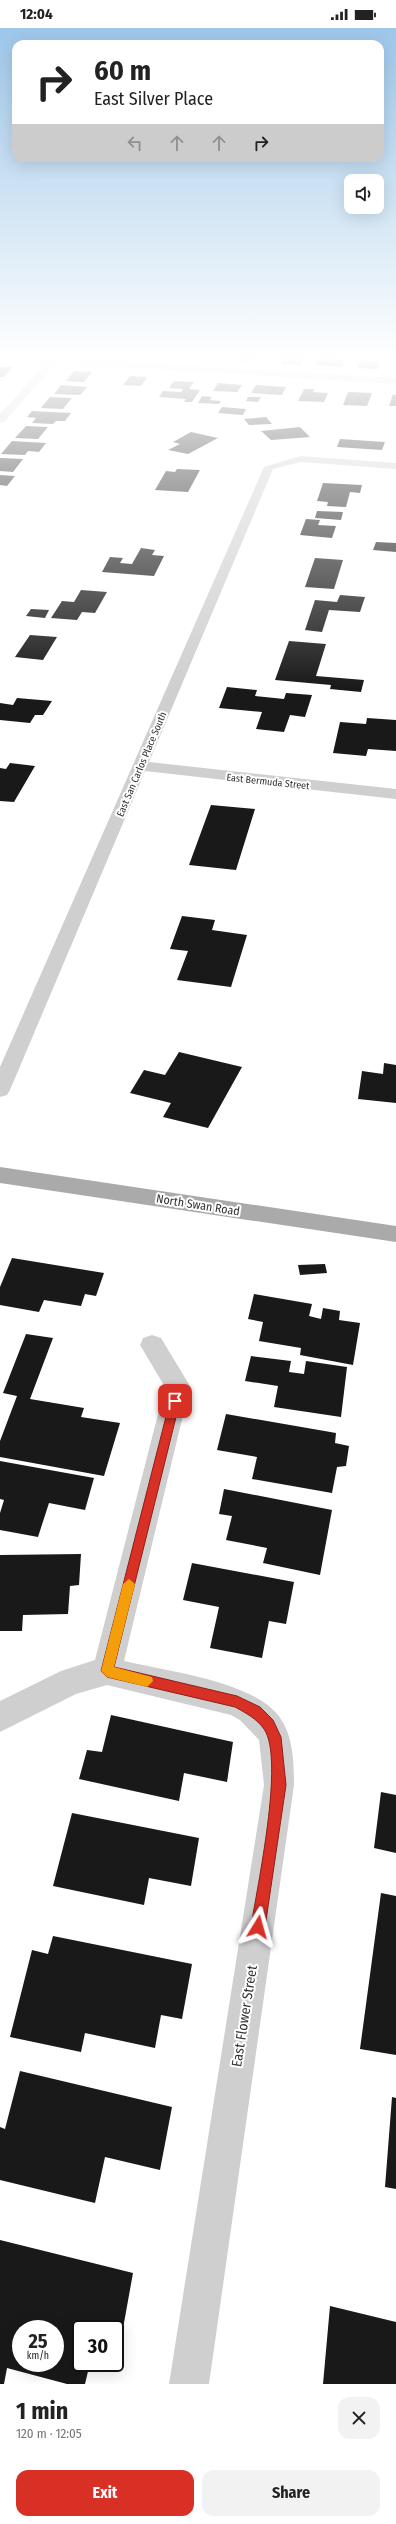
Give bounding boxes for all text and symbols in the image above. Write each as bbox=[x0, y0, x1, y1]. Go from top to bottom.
text: 12:04 bbox=[20, 5, 53, 23]
text: 60 m bbox=[94, 54, 151, 87]
icon: right bbox=[28, 56, 80, 108]
text: East Silver Place bbox=[94, 88, 213, 110]
icon: left bbox=[124, 132, 146, 154]
icon: ahead bbox=[166, 132, 188, 154]
icon: ahead bbox=[208, 132, 230, 154]
icon: right bbox=[250, 132, 272, 154]
map controls bbox=[344, 174, 384, 214]
button: sound bbox=[344, 174, 384, 214]
street label: East San Carlos Place South bbox=[114, 710, 169, 819]
street label: East Bermuda Street bbox=[226, 772, 311, 792]
street label: North Swan Road bbox=[155, 1191, 241, 1219]
pin bbox=[158, 1384, 192, 1418]
icon: arrive bbox=[164, 1390, 186, 1412]
position arrow bbox=[237, 1906, 279, 1948]
street label: East Flower Street bbox=[228, 1964, 261, 2068]
speed limit sign: 30 bbox=[72, 2320, 124, 2372]
text: 25 bbox=[28, 2329, 48, 2353]
text: km/h bbox=[27, 2350, 49, 2362]
text: 1 min bbox=[16, 2397, 68, 2425]
button: close bbox=[338, 2397, 380, 2439]
text: 120 m · 12:05 bbox=[16, 2426, 82, 2441]
button: Exit bbox=[16, 2470, 194, 2516]
button: Share bbox=[202, 2470, 380, 2516]

